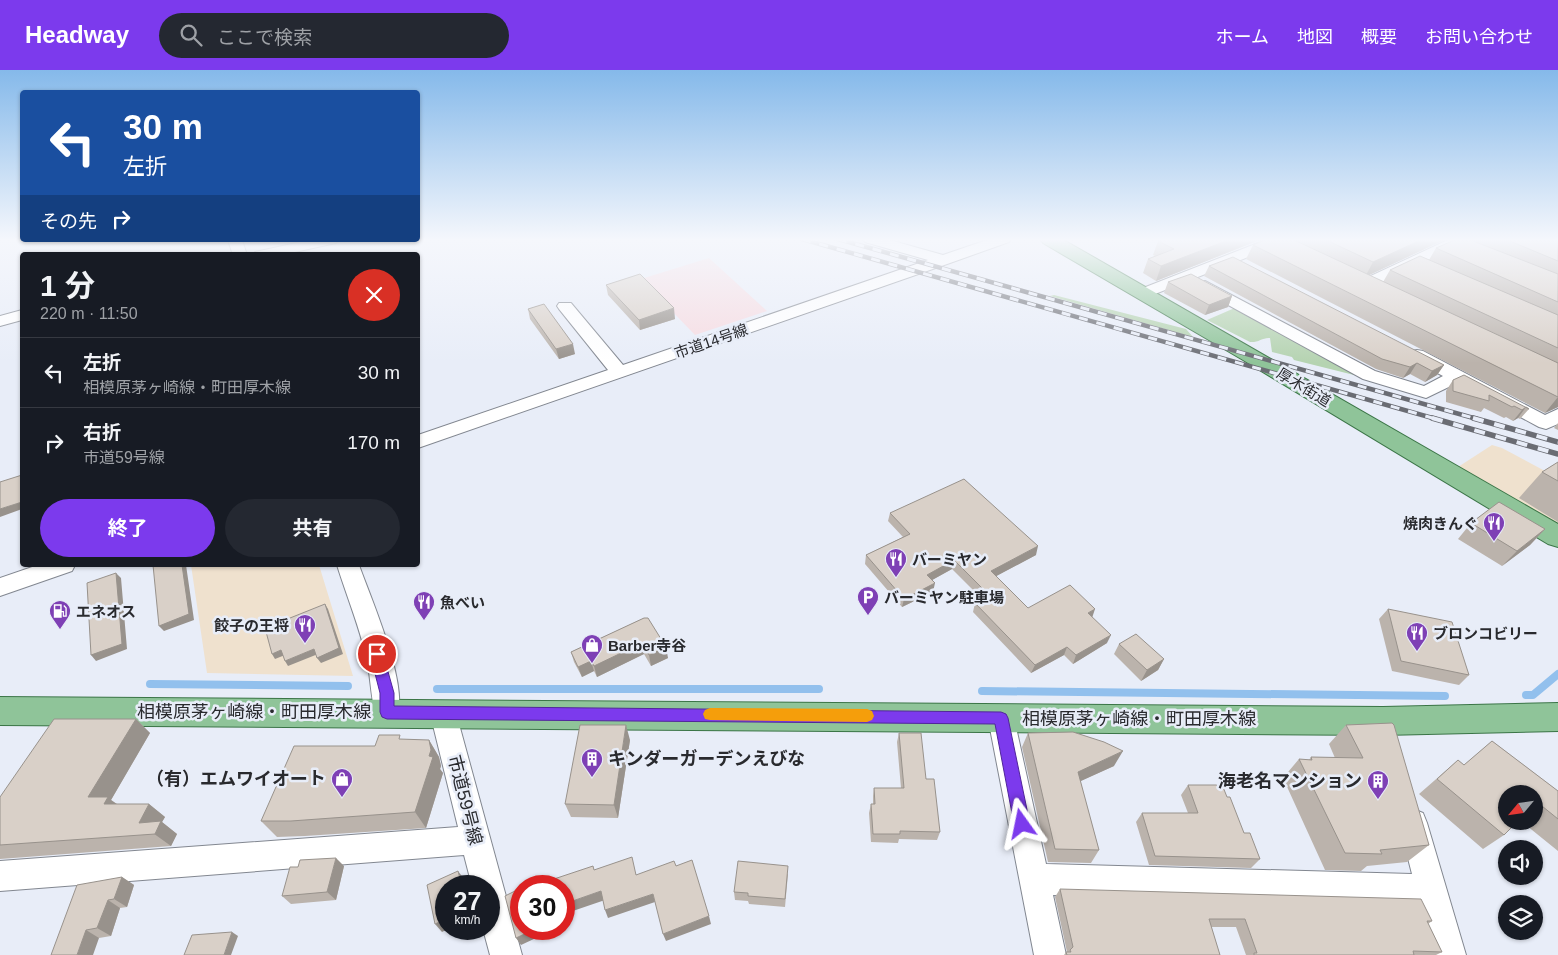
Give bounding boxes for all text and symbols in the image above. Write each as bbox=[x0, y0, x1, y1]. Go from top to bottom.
search box bbox=[159, 13, 509, 58]
text: Headway bbox=[25, 21, 129, 48]
icon: search bbox=[177, 21, 205, 49]
text: ここで検索 bbox=[217, 27, 312, 48]
text: ホーム bbox=[1216, 27, 1269, 47]
text: 地図 bbox=[1297, 27, 1333, 47]
text: 概要 bbox=[1361, 27, 1397, 47]
text: お問い合わせ bbox=[1425, 27, 1533, 47]
text: 30 m bbox=[123, 107, 203, 146]
icon: left bbox=[40, 110, 105, 175]
text: 左折 bbox=[123, 154, 167, 179]
icon: right bbox=[107, 205, 135, 233]
text: その先 bbox=[40, 211, 97, 232]
text: 1 分 bbox=[40, 269, 95, 302]
button: close bbox=[348, 269, 400, 321]
text: 220 m · 11:50 bbox=[40, 305, 138, 322]
street label: 市道14号線 bbox=[672, 320, 750, 362]
text: 左折 bbox=[83, 352, 121, 373]
icon: left bbox=[40, 359, 68, 387]
text: 30 m bbox=[358, 362, 400, 383]
street label: 厚木街道 bbox=[1274, 364, 1334, 410]
text: 相模原茅ヶ崎線・町田厚木線 bbox=[83, 379, 291, 396]
text: 右折 bbox=[83, 422, 121, 443]
icon: right bbox=[40, 429, 68, 457]
text: 170 m bbox=[347, 432, 400, 453]
text: 市道59号線 bbox=[83, 449, 165, 466]
button: 終了 bbox=[40, 499, 215, 557]
button: 共有 bbox=[225, 499, 400, 557]
restaurant icon: 焼肉きんぐ bbox=[1482, 511, 1506, 542]
place label: 焼肉きんぐ bbox=[1403, 515, 1478, 532]
restaurant icon: バーミヤン bbox=[884, 547, 908, 578]
place label: バーミヤン bbox=[912, 551, 987, 568]
parking icon: バーミヤン駐車場 bbox=[856, 585, 880, 616]
place label: バーミヤン駐車場 bbox=[884, 589, 1004, 606]
restaurant icon: 魚べい bbox=[412, 590, 436, 621]
place label: 魚べい bbox=[440, 594, 485, 611]
fuel station icon: エネオス bbox=[48, 599, 72, 630]
place label: エネオス bbox=[76, 603, 136, 620]
restaurant icon: 餃子の王将 bbox=[293, 613, 317, 644]
place label: 餃子の王将 bbox=[214, 617, 289, 634]
restaurant icon: ブロンコビリー bbox=[1405, 621, 1429, 652]
place label: ブロンコビリー bbox=[1433, 625, 1538, 642]
pin bbox=[356, 633, 398, 675]
shop icon: Barber寺谷 bbox=[580, 633, 604, 664]
place label: Barber寺谷 bbox=[608, 637, 686, 654]
icon: arrive bbox=[363, 640, 391, 668]
street label: 相模原茅ヶ崎線・町田厚木線 bbox=[137, 702, 371, 722]
street label: 相模原茅ヶ崎線・町田厚木線 bbox=[1022, 709, 1256, 729]
building icon: キンダーガーデンえびな bbox=[580, 747, 604, 778]
place label: キンダーガーデンえびな bbox=[608, 749, 805, 769]
street label: 市道59号線 bbox=[444, 753, 486, 847]
shop icon: （有）エムワイオート bbox=[330, 767, 354, 798]
place label: （有）エムワイオート bbox=[146, 769, 326, 789]
building icon: 海老名マンション bbox=[1366, 769, 1390, 800]
place label: 海老名マンション bbox=[1218, 771, 1362, 791]
north arrow bbox=[1498, 785, 1542, 830]
map controls bbox=[1498, 785, 1543, 940]
position arrow bbox=[995, 797, 1047, 849]
button: sound bbox=[1498, 840, 1543, 885]
speed limit sign: 30 bbox=[510, 875, 575, 940]
text: 27 bbox=[454, 887, 481, 915]
button: layers bbox=[1498, 895, 1543, 940]
text: km/h bbox=[454, 913, 481, 927]

